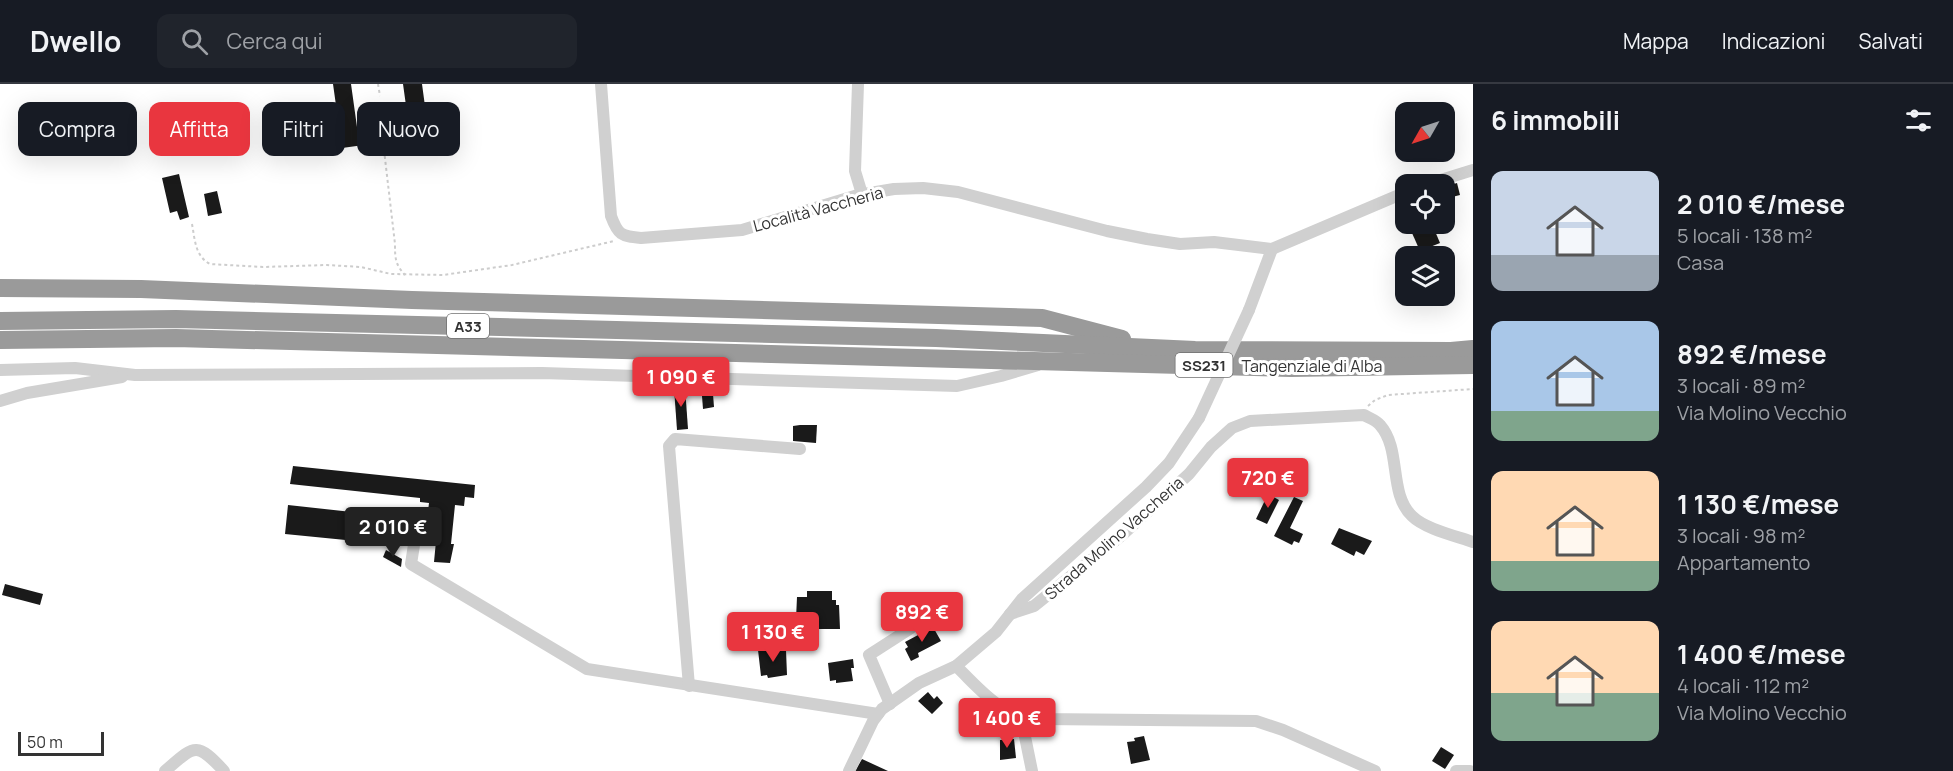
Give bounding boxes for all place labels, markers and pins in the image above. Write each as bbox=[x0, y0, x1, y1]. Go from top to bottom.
pin: 1 090 € bbox=[626, 357, 736, 408]
pin: 720 € bbox=[1226, 458, 1310, 509]
pin: 2 010 € bbox=[338, 507, 448, 558]
pin: 892 € bbox=[880, 592, 964, 643]
pin: 1 130 € bbox=[718, 612, 828, 663]
pin: 1 400 € bbox=[952, 698, 1062, 749]

